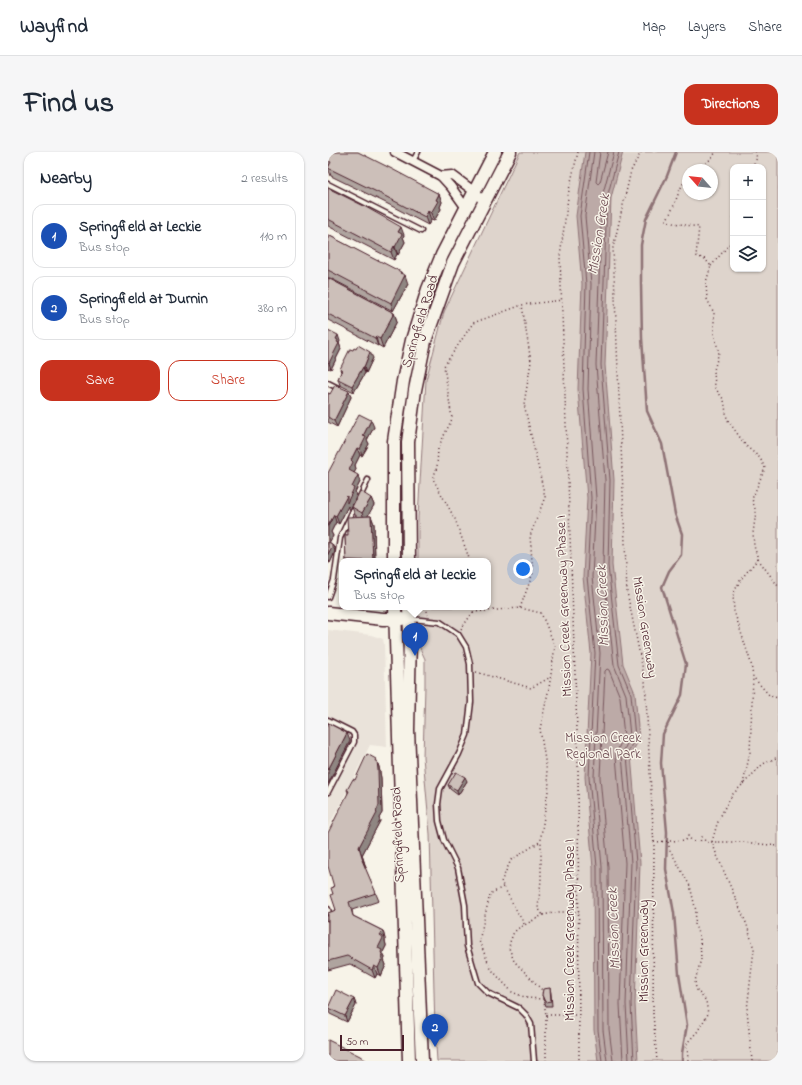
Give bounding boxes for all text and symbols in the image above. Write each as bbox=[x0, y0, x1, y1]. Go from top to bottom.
text: Wayfind bbox=[20, 14, 88, 41]
text: Map bbox=[642, 17, 666, 38]
text: Layers bbox=[688, 17, 726, 38]
text: Share bbox=[748, 17, 782, 38]
text: Find us bbox=[24, 84, 114, 125]
button: Directions bbox=[684, 84, 778, 125]
north arrow bbox=[682, 164, 718, 200]
map controls bbox=[730, 164, 766, 272]
button: + bbox=[730, 164, 766, 200]
text: Nearby bbox=[40, 166, 92, 191]
text: 2 results bbox=[241, 169, 288, 188]
water label: Mission Creek bbox=[582, 191, 616, 276]
button: − bbox=[730, 200, 766, 236]
text: Springfield at Leckie bbox=[79, 216, 201, 238]
text: 1 bbox=[52, 227, 56, 246]
text: 110 m bbox=[260, 227, 287, 246]
button: layers bbox=[730, 236, 766, 272]
text: Bus stop bbox=[79, 238, 130, 257]
street label: Springfield Road bbox=[396, 272, 446, 371]
text: Springfield at Durnin bbox=[79, 288, 208, 310]
text: 2 bbox=[51, 299, 57, 318]
text: 380 m bbox=[258, 299, 287, 318]
text: Bus stop bbox=[79, 310, 130, 329]
button: Save bbox=[40, 360, 160, 401]
button: Share bbox=[168, 360, 288, 401]
street label: Mission Creek Greenway Phase I bbox=[551, 515, 579, 697]
popup bbox=[339, 558, 491, 610]
your location bbox=[513, 559, 533, 579]
water label: Mission Creek bbox=[591, 563, 615, 647]
text: Springfield at Leckie bbox=[354, 564, 476, 586]
street label: Mission Greenway bbox=[625, 575, 663, 680]
text: Bus stop bbox=[354, 586, 405, 605]
pin: 1 bbox=[402, 623, 428, 656]
park label: Mission Creek Regional Park bbox=[565, 728, 642, 766]
street label: Springfield Road bbox=[386, 786, 412, 883]
street label: Mission Creek Greenway Phase I bbox=[560, 839, 582, 1021]
water label: Mission Creek bbox=[602, 886, 626, 970]
street label: Mission Greenway bbox=[634, 900, 656, 1002]
pin: 2 bbox=[422, 1014, 448, 1047]
scale bar bbox=[340, 1033, 404, 1052]
text: 50 m bbox=[346, 1034, 368, 1050]

